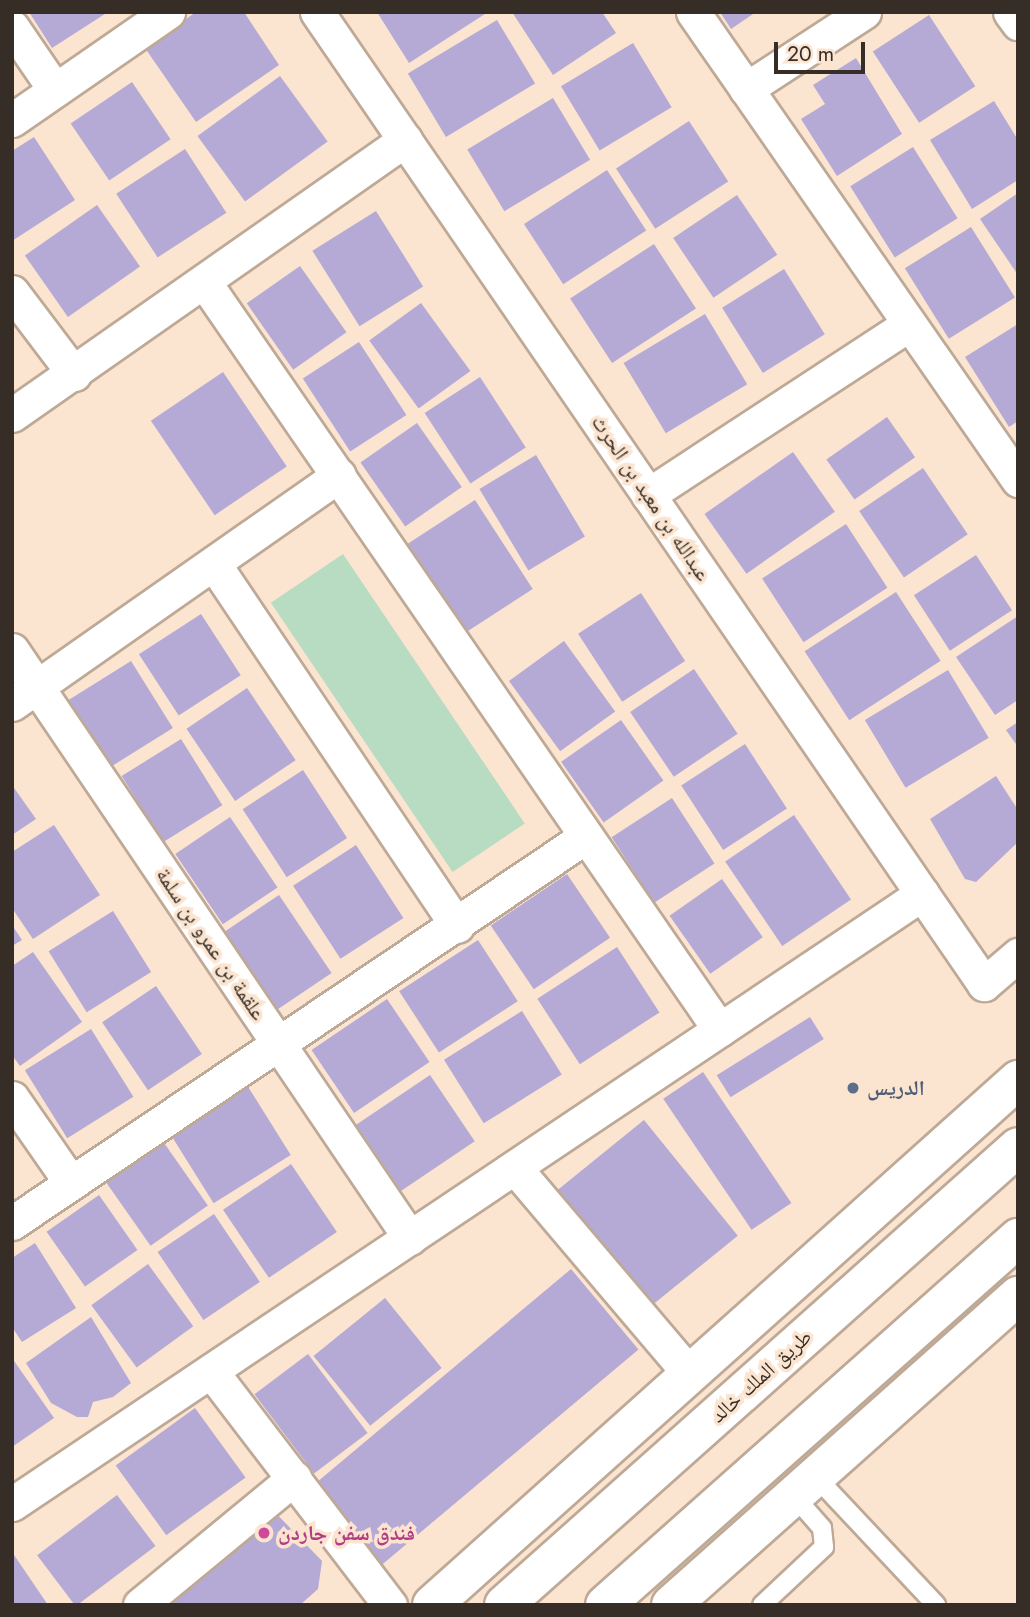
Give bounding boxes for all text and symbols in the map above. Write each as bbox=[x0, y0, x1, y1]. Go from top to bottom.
scale bar bbox=[778, 28, 869, 72]
text: 20 m bbox=[787, 39, 834, 69]
street label: عبدالله بن معبد بن الحرث bbox=[586, 410, 716, 586]
street label: علقمة بن عمرو بن سلمة bbox=[151, 863, 271, 1025]
place label: الدريس bbox=[867, 1075, 925, 1101]
marker: الدريس bbox=[845, 1080, 861, 1096]
street label: طريق الملك خالد bbox=[705, 1324, 817, 1428]
place label: فندق سفن جاردن bbox=[278, 1520, 415, 1546]
marker: فندق سفن جاردن bbox=[256, 1525, 272, 1541]

